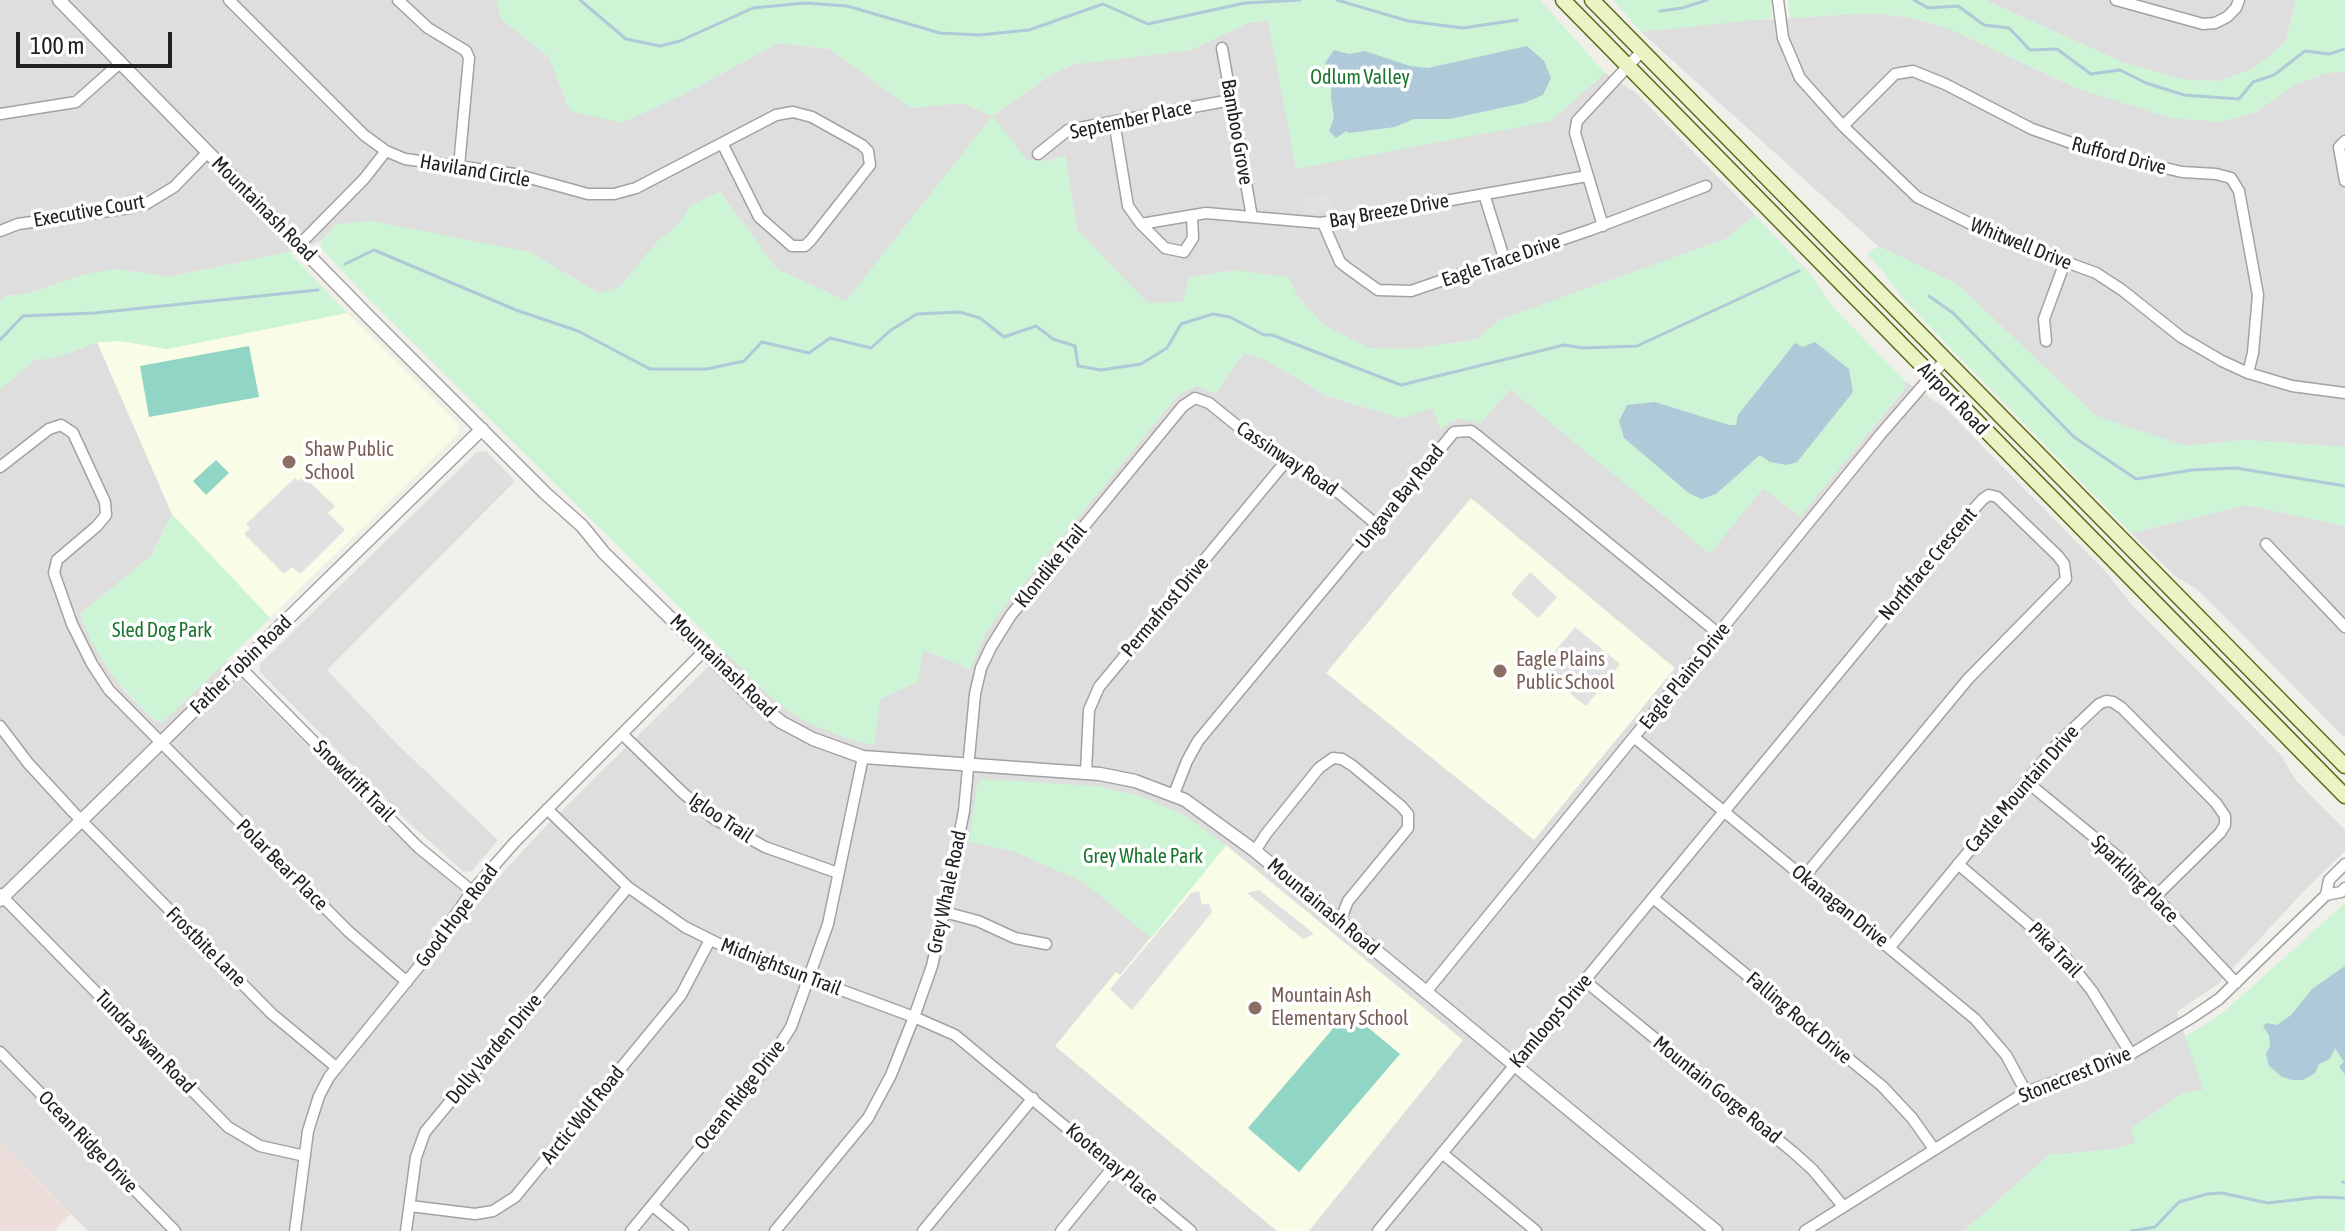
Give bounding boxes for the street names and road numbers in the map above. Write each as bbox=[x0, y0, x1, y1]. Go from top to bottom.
street label: Bamboo Grove bbox=[1216, 77, 1258, 187]
street label: September Place bbox=[1068, 95, 1194, 145]
street label: Rufford Drive bbox=[2069, 132, 2169, 180]
street label: Haviland Circle bbox=[418, 150, 532, 192]
street label: Mountainash Road bbox=[207, 152, 321, 266]
street label: Executive Court bbox=[32, 189, 146, 233]
street label: Bay Breeze Drive bbox=[1327, 189, 1451, 233]
street label: Whitwell Drive bbox=[1967, 213, 2075, 275]
street label: Eagle Trace Drive bbox=[1439, 230, 1563, 292]
street label: Airport Road bbox=[1913, 358, 1993, 440]
street label: Cassinway Road bbox=[1232, 416, 1342, 502]
street label: Ungava Bay Road bbox=[1351, 440, 1449, 554]
street label: Northface Crescent bbox=[1874, 503, 1982, 625]
street label: Klondike Trail bbox=[1010, 519, 1092, 613]
street label: Permafrost Drive bbox=[1116, 552, 1214, 662]
street label: Mountainash Road bbox=[665, 609, 781, 723]
street label: Father Tobin Road bbox=[185, 611, 297, 719]
street label: Eagle Plains Drive bbox=[1635, 618, 1735, 734]
street label: Castle Mountain Drive bbox=[1960, 720, 2084, 858]
street label: Snowdrift Trail bbox=[308, 735, 400, 827]
street label: Igloo Trail bbox=[684, 788, 758, 848]
street label: Polar Bear Place bbox=[231, 814, 333, 916]
street label: Grey Whale Road bbox=[922, 828, 972, 956]
street label: Sparkling Place bbox=[2086, 830, 2184, 928]
street label: Mountainash Road bbox=[1262, 853, 1384, 961]
street label: Good Hope Road bbox=[411, 860, 503, 972]
street label: Okanagan Drive bbox=[1787, 860, 1893, 952]
street label: Frostbite Lane bbox=[161, 902, 251, 992]
street label: Pika Trail bbox=[2023, 918, 2087, 982]
street label: Midnightsun Trail bbox=[717, 933, 845, 1001]
street label: Falling Rock Drive bbox=[1741, 967, 1857, 1069]
street label: Kamloops Drive bbox=[1505, 969, 1597, 1073]
street label: Tundra Swan Road bbox=[90, 985, 200, 1099]
street label: Dolly Varden Drive bbox=[441, 989, 547, 1109]
street label: Mountain Gorge Road bbox=[1648, 1031, 1786, 1149]
street label: Ocean Ridge Drive bbox=[690, 1035, 790, 1155]
street label: Stonecrest Drive bbox=[2015, 1042, 2135, 1108]
street label: Arctic Wolf Road bbox=[536, 1061, 630, 1169]
street label: Ocean Ridge Drive bbox=[33, 1086, 143, 1198]
street label: Kootenay Place bbox=[1061, 1118, 1163, 1210]

